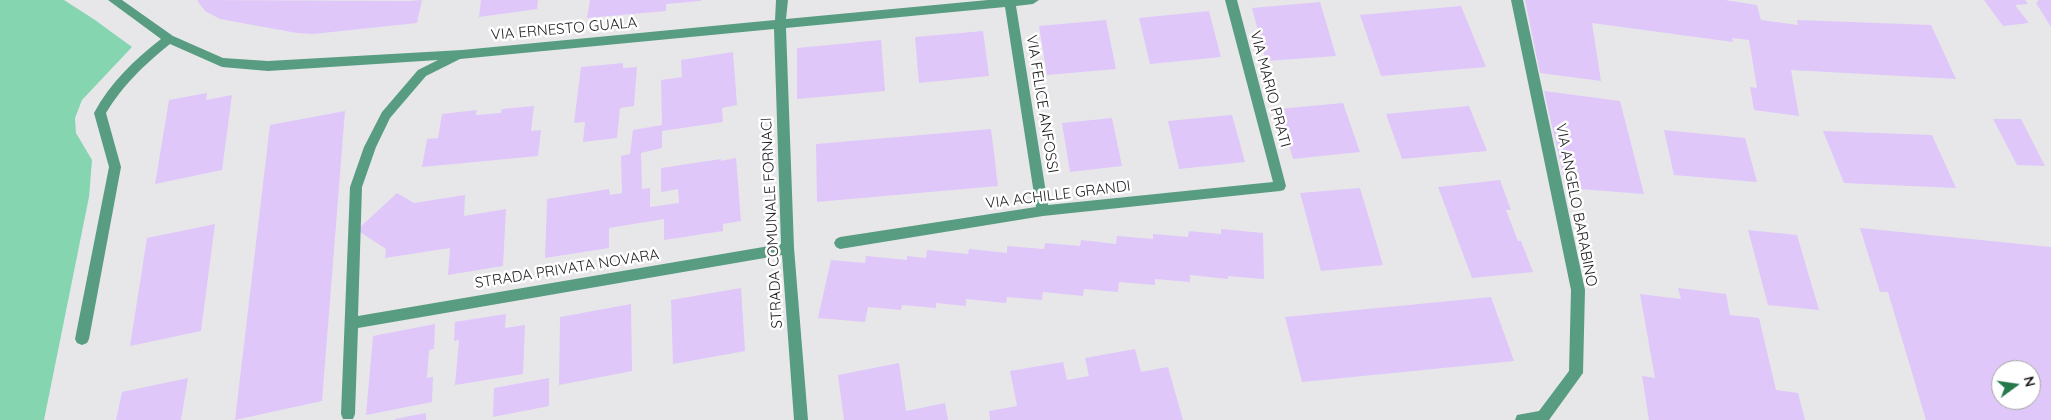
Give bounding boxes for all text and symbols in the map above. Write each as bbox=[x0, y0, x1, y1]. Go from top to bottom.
street label: VIA ERNESTO GUALA bbox=[490, 14, 638, 44]
street label: VIA MARIO PRATI bbox=[1246, 29, 1294, 149]
street label: VIA FELICE ANFOSSI bbox=[1022, 34, 1062, 174]
street label: STRADA COMUNALE FORNACI bbox=[757, 117, 787, 329]
street label: VIA ANGELO BARABINO bbox=[1551, 122, 1601, 288]
street label: VIA ACHILLE GRANDI bbox=[985, 177, 1131, 213]
street label: STRADA PRIVATA NOVARA bbox=[474, 246, 660, 292]
north arrow bbox=[1991, 360, 2041, 410]
text: N bbox=[2020, 374, 2040, 389]

